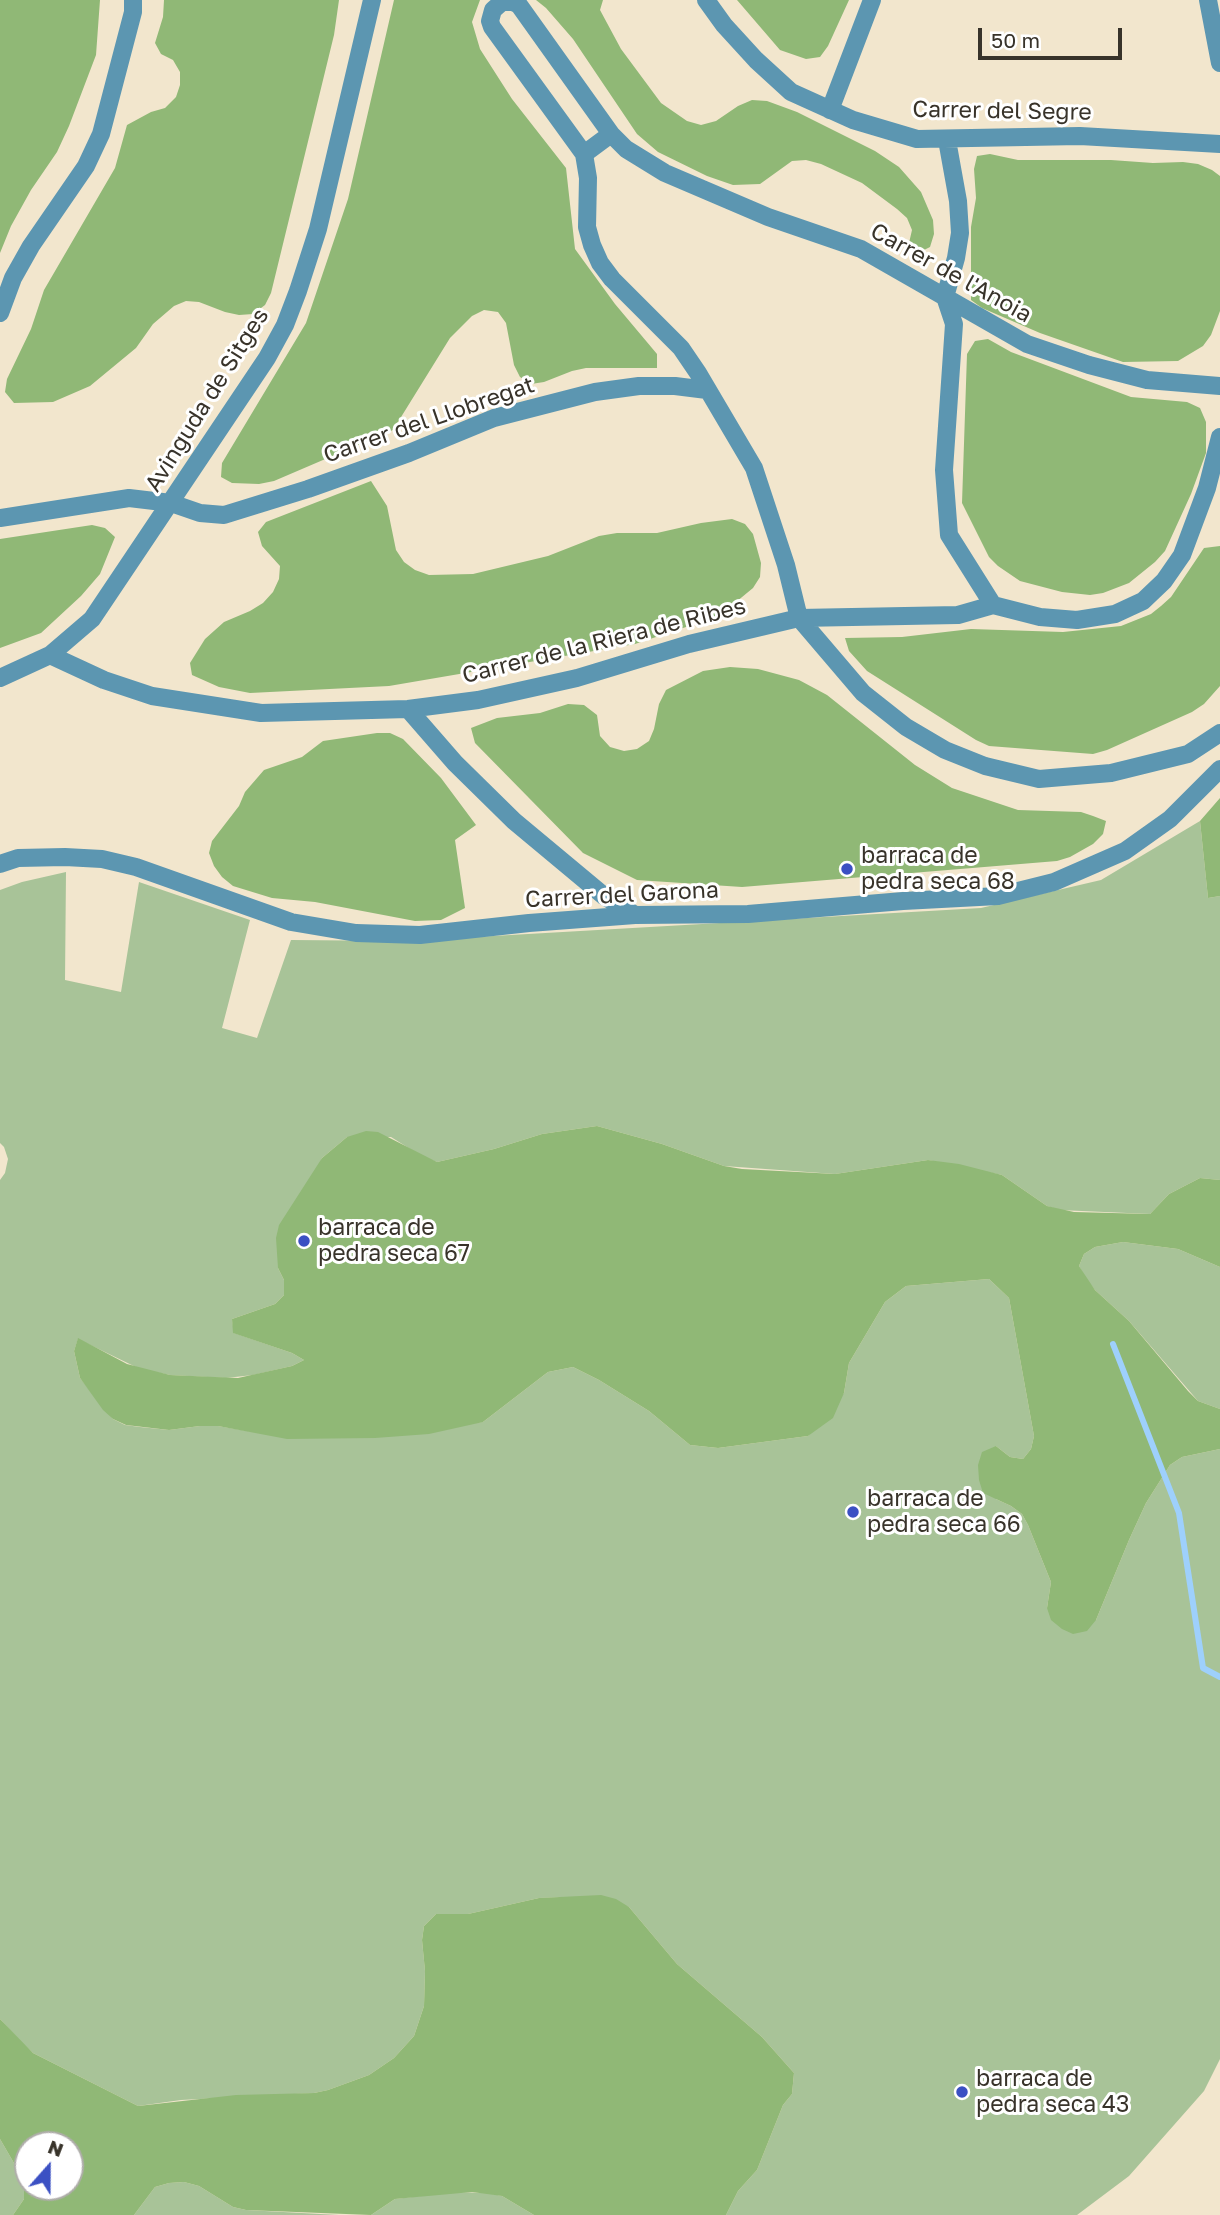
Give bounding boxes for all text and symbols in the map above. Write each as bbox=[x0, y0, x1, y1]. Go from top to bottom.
scale bar bbox=[982, 14, 1126, 58]
text: 50 m bbox=[991, 27, 1040, 53]
street label: Carrer del Segre bbox=[912, 96, 1092, 126]
street label: Carrer de l'Anoia bbox=[866, 217, 1036, 329]
street label: Avinguda de Sitges bbox=[139, 303, 275, 497]
street label: Carrer del Llobregat bbox=[320, 371, 538, 469]
street label: Carrer de la Riera de Ribes bbox=[459, 592, 749, 690]
place label: barraca de pedra seca 68 bbox=[861, 842, 1015, 896]
marker: barraca de pedra seca 68 bbox=[839, 861, 855, 877]
street label: Carrer del Garona bbox=[524, 876, 720, 914]
place label: barraca de pedra seca 67 bbox=[318, 1214, 470, 1268]
marker: barraca de pedra seca 67 bbox=[296, 1233, 312, 1249]
place label: barraca de pedra seca 66 bbox=[867, 1485, 1021, 1539]
marker: barraca de pedra seca 66 bbox=[845, 1504, 861, 1520]
place label: barraca de pedra seca 43 bbox=[976, 2065, 1129, 2119]
marker: barraca de pedra seca 43 bbox=[954, 2084, 970, 2100]
north arrow bbox=[14, 2131, 84, 2201]
text: N bbox=[45, 2134, 67, 2161]

